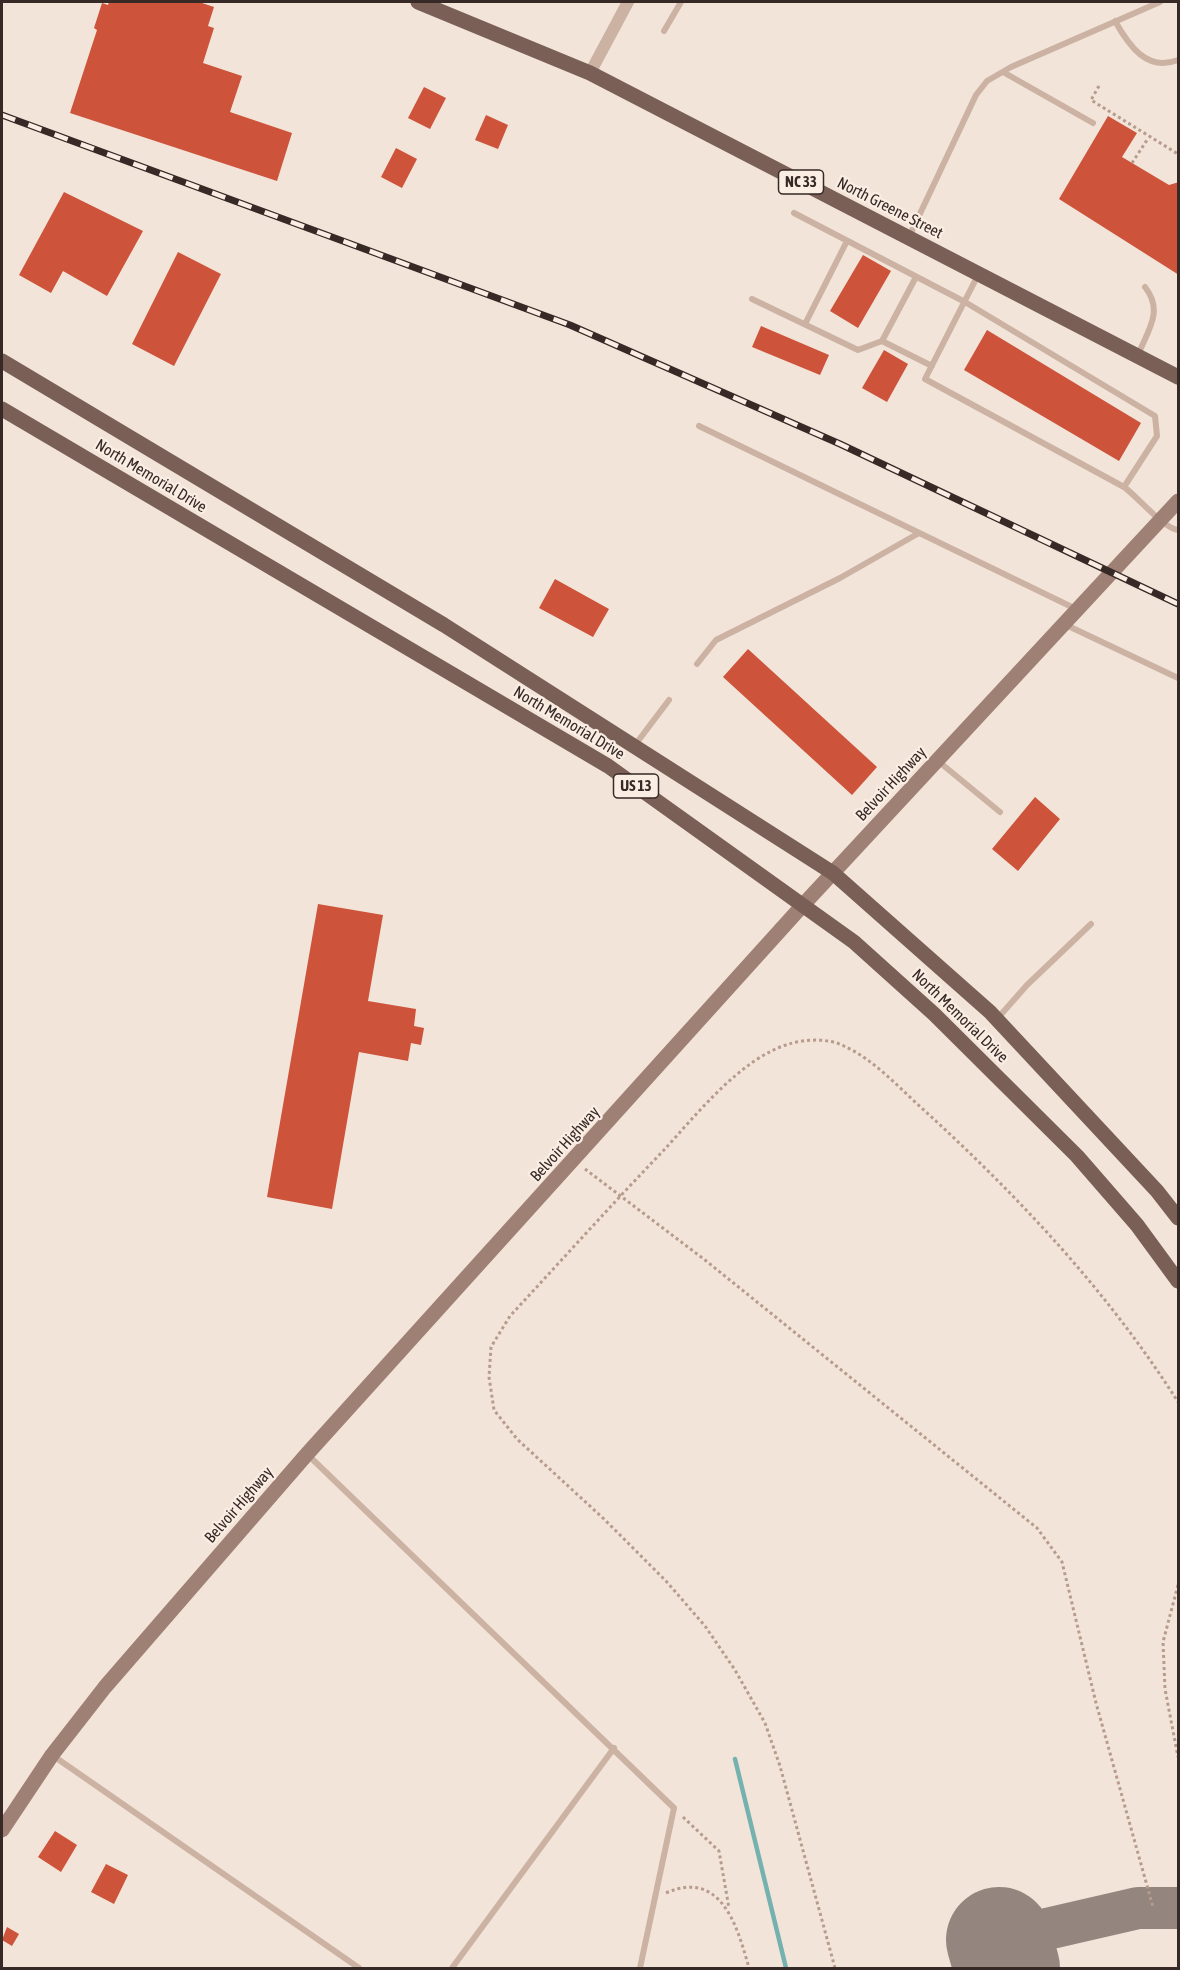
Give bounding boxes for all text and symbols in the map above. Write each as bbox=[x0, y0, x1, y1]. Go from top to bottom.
road number: NC 33 bbox=[778, 170, 824, 194]
street label: North Greene Street bbox=[834, 173, 946, 243]
street label: North Memorial Drive bbox=[92, 435, 210, 517]
street label: North Memorial Drive bbox=[510, 682, 628, 764]
street label: Belvoir Highway bbox=[852, 743, 930, 825]
road number: US 13 bbox=[614, 774, 658, 798]
street label: North Memorial Drive bbox=[908, 965, 1012, 1067]
street label: Belvoir Highway bbox=[526, 1102, 604, 1186]
street label: Belvoir Highway bbox=[201, 1463, 277, 1547]

